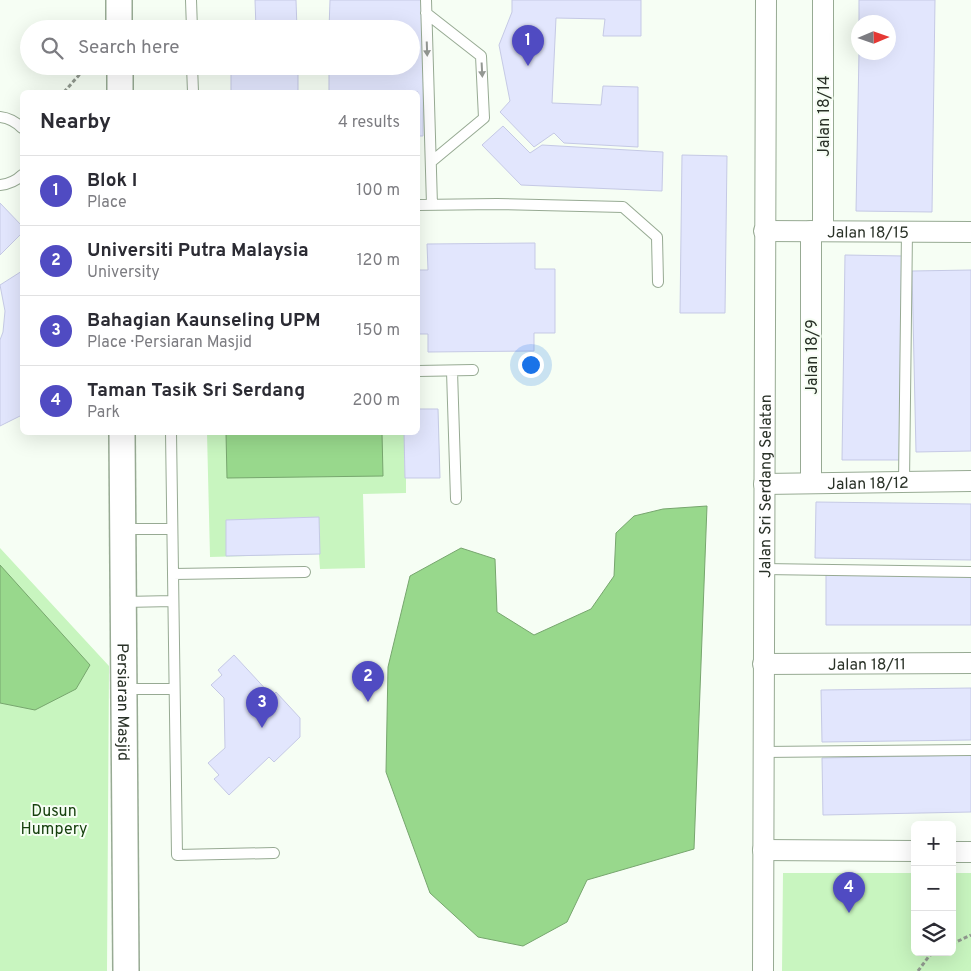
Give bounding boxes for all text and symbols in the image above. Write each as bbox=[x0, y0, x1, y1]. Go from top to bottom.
north arrow bbox=[851, 15, 896, 60]
search box bbox=[20, 20, 420, 75]
pin: 1 bbox=[512, 25, 544, 66]
icon: search bbox=[38, 34, 66, 62]
text: Search here bbox=[78, 36, 180, 60]
one-way arrow bbox=[424, 41, 432, 57]
one-way arrow bbox=[478, 62, 486, 78]
street label: Jalan 18/14 bbox=[815, 75, 835, 157]
text: Nearby bbox=[40, 109, 111, 136]
text: 4 results bbox=[338, 113, 400, 133]
text: Blok I bbox=[87, 169, 137, 193]
text: 1 bbox=[53, 181, 59, 201]
text: 100 m bbox=[356, 181, 400, 201]
text: Place bbox=[87, 193, 127, 213]
street label: Jalan 18/15 bbox=[827, 223, 909, 244]
text: Universiti Putra Malaysia bbox=[87, 239, 309, 263]
text: 2 bbox=[51, 251, 61, 271]
text: 120 m bbox=[357, 251, 400, 271]
text: University bbox=[87, 263, 160, 283]
text: Bahagian Kaunseling UPM bbox=[87, 309, 321, 333]
street label: Jalan 18/9 bbox=[803, 319, 823, 395]
text: 3 bbox=[51, 321, 61, 341]
text: 150 m bbox=[357, 321, 400, 341]
text: Place · Persiaran Masjid bbox=[87, 333, 252, 353]
your location bbox=[518, 352, 544, 378]
text: Taman Tasik Sri Serdang bbox=[87, 379, 305, 403]
text: 4 bbox=[51, 391, 61, 411]
text: 200 m bbox=[352, 391, 400, 411]
street label: Jalan Sri Serdang Selatan bbox=[756, 394, 777, 578]
text: Park bbox=[87, 403, 120, 423]
street label: Jalan 18/12 bbox=[827, 474, 909, 495]
street label: Persiaran Masjid bbox=[112, 643, 132, 761]
street label: Jalan 18/11 bbox=[828, 655, 906, 676]
pin: 2 bbox=[352, 661, 384, 702]
pin: 3 bbox=[246, 687, 278, 728]
park label: Dusun Humpery bbox=[21, 802, 87, 840]
map controls bbox=[911, 821, 956, 956]
button: + bbox=[911, 821, 956, 866]
button: − bbox=[911, 866, 956, 911]
pin: 4 bbox=[833, 872, 865, 913]
button: layers bbox=[911, 911, 956, 956]

